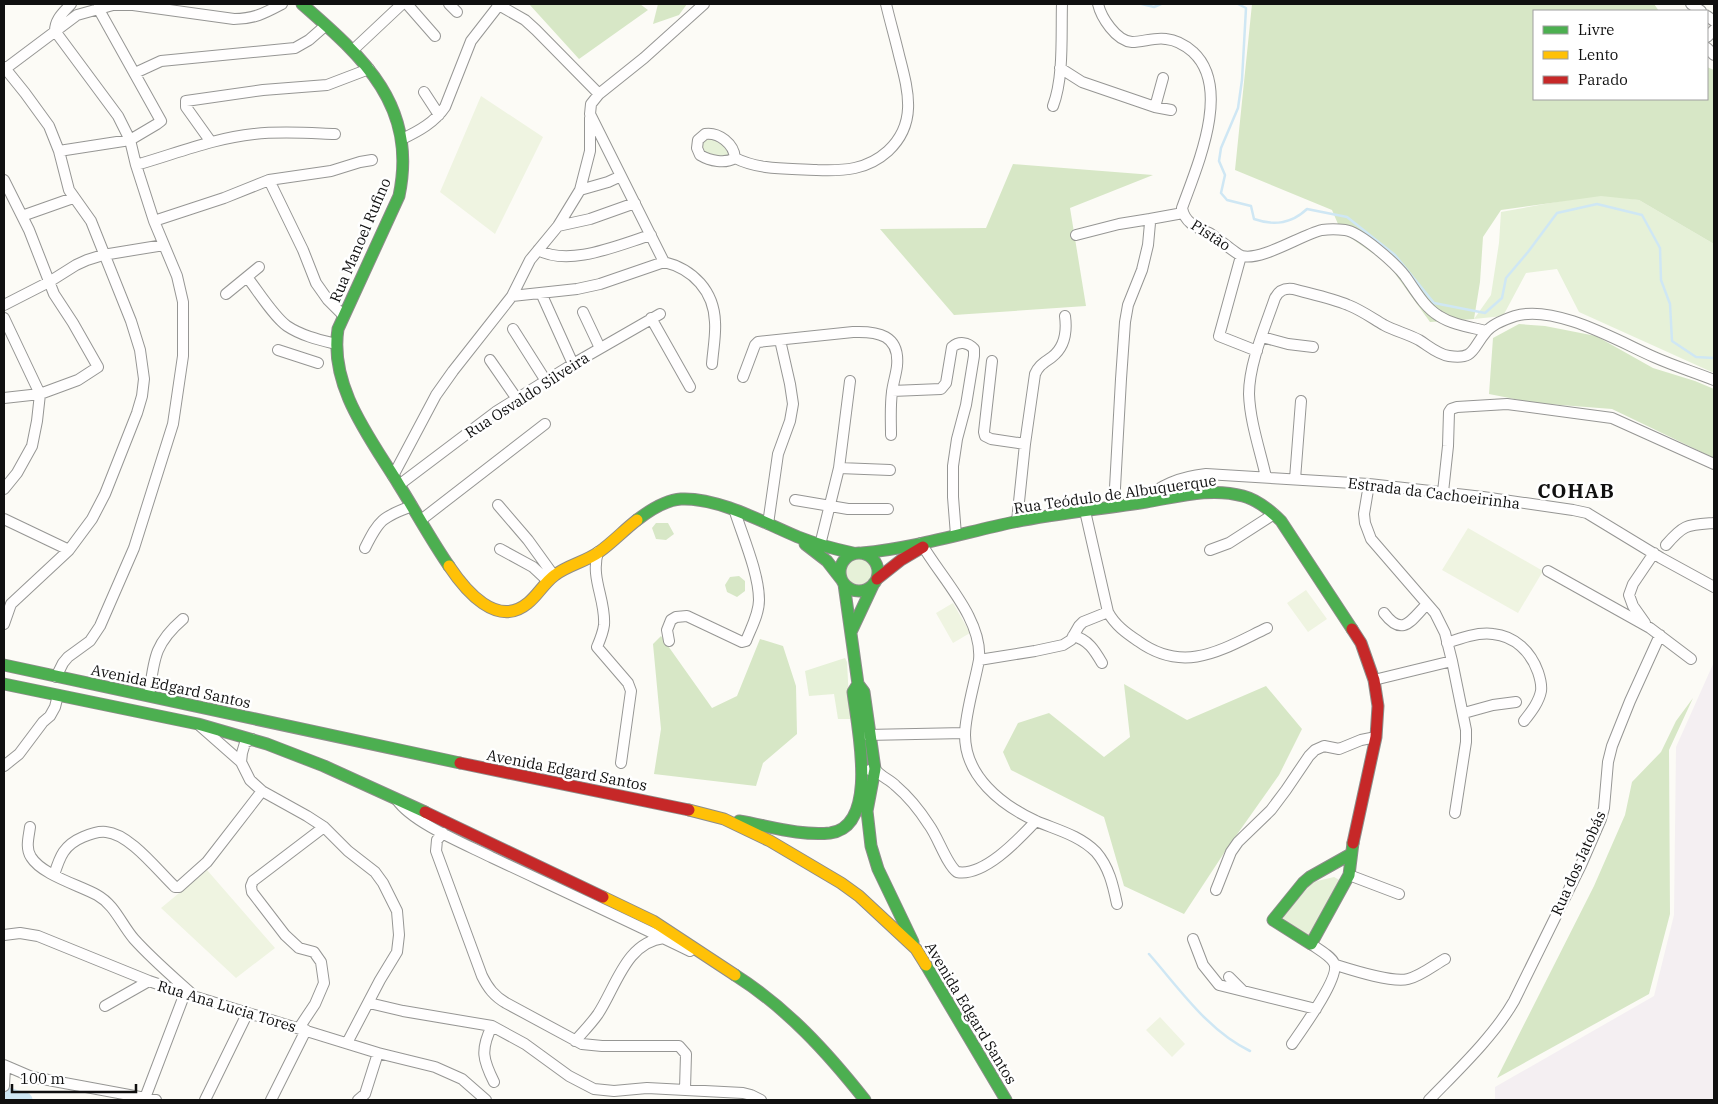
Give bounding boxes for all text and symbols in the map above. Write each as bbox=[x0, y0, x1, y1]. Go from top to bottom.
legend bbox=[1533, 10, 1708, 100]
text: Livre bbox=[1578, 20, 1614, 39]
text: Lento bbox=[1578, 45, 1618, 64]
text: Parado bbox=[1578, 70, 1628, 89]
street label: Rua Manoel Rufino bbox=[325, 175, 395, 305]
street label: Pistão bbox=[1188, 215, 1234, 255]
street label: Rua Osvaldo Silveira bbox=[461, 348, 593, 442]
street label: Rua Teódulo de Albuquerque bbox=[1013, 470, 1217, 518]
street label: Estrada da Cachoeirinha bbox=[1347, 473, 1521, 513]
district label: COHAB bbox=[1537, 477, 1615, 504]
street label: Avenida Edgard Santos bbox=[89, 660, 253, 712]
street label: Avenida Edgard Santos bbox=[485, 745, 649, 795]
street label: Rua dos Jatobás bbox=[1546, 808, 1610, 918]
street label: Avenida Edgard Santos bbox=[921, 938, 1021, 1088]
street label: Rua Ana Lucia Tores bbox=[155, 976, 299, 1036]
scale bar bbox=[12, 1062, 136, 1094]
text: 100 m bbox=[20, 1069, 65, 1088]

